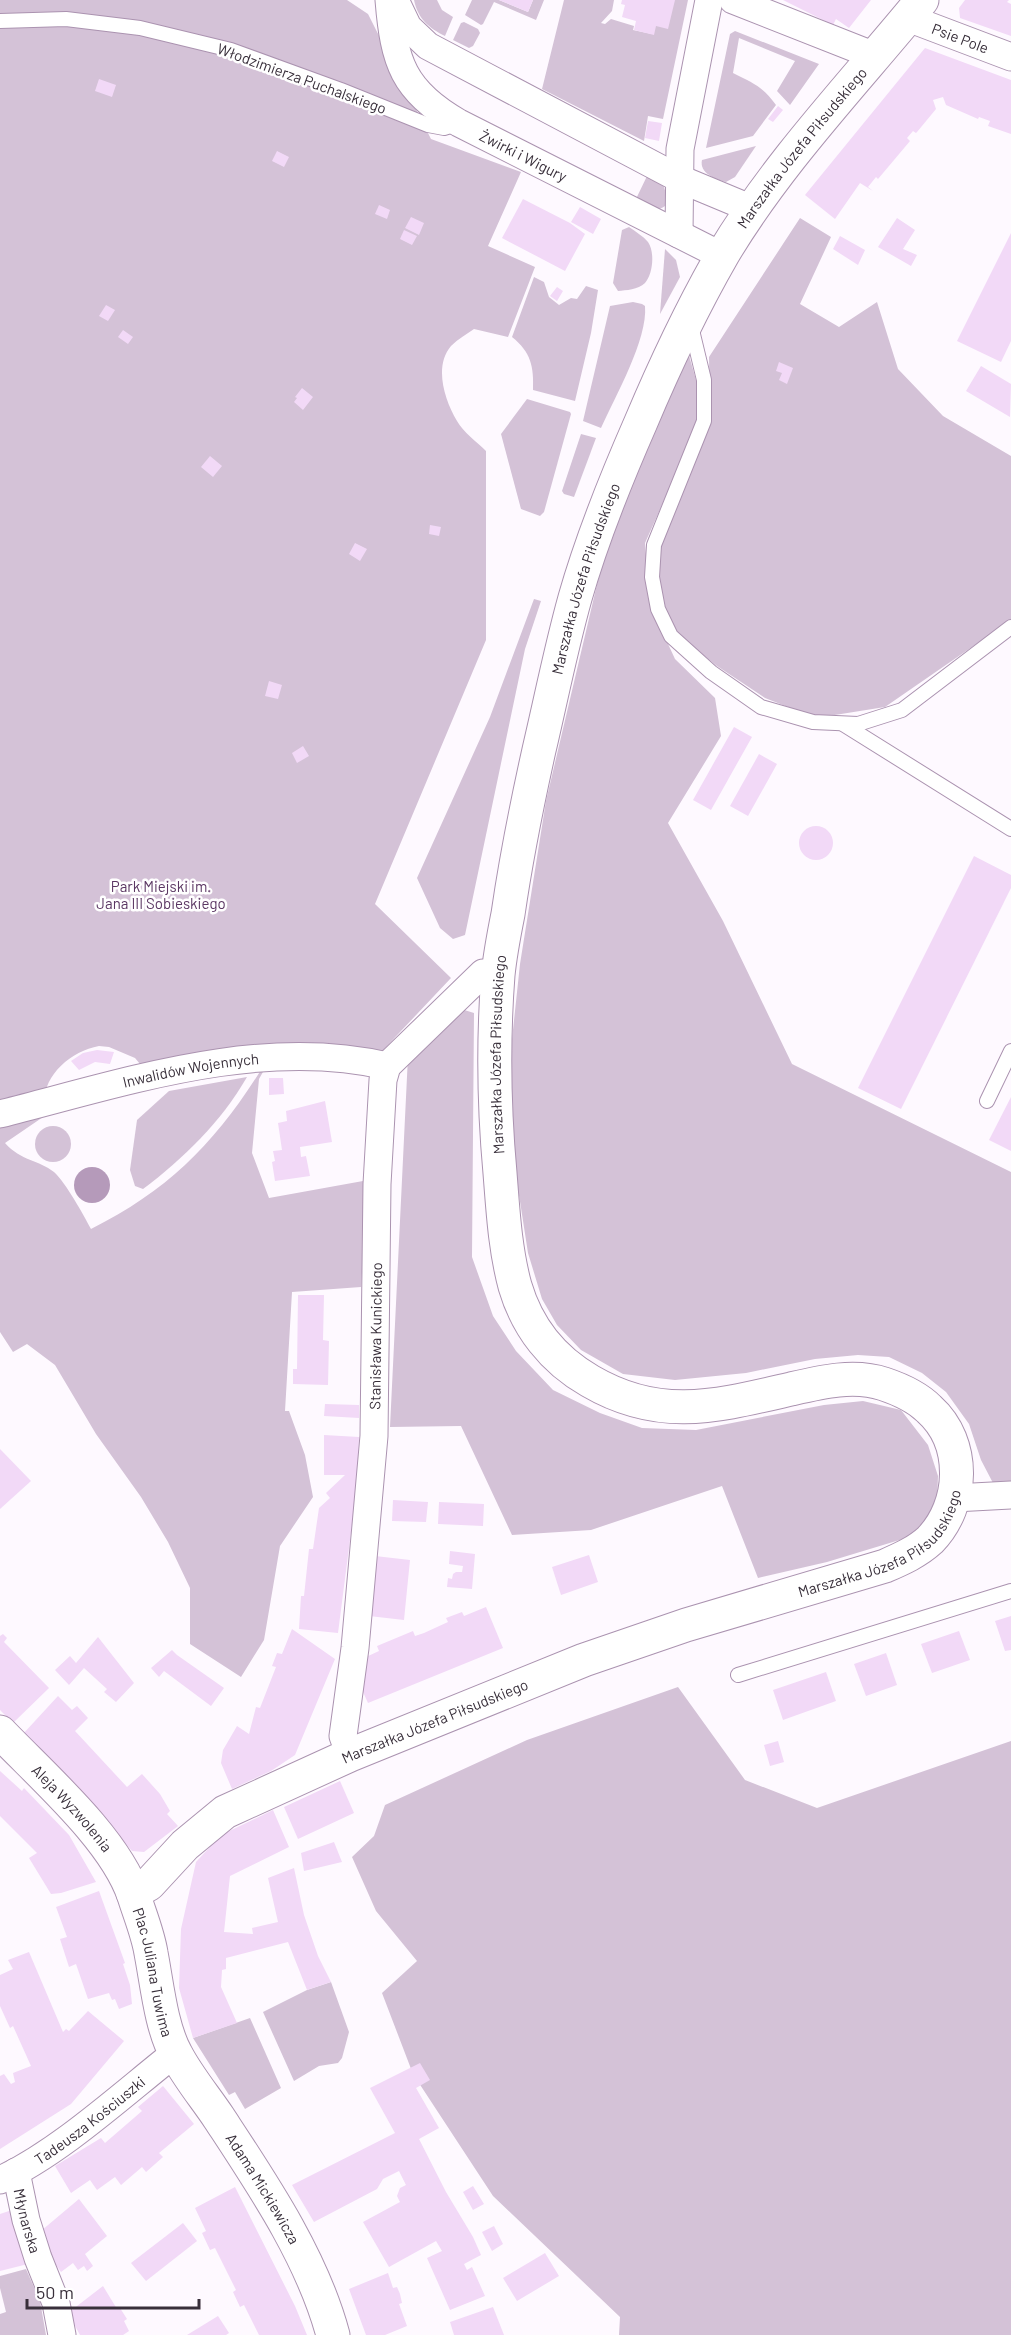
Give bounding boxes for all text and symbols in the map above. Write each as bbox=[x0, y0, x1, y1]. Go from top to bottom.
street label: Psie Pole bbox=[930, 19, 991, 57]
street label: Włodzimierza Puchalskiego bbox=[215, 39, 389, 117]
street label: Marszałka Józefa Piłsudskiego bbox=[733, 64, 870, 231]
street label: Żwirki i Wigury bbox=[477, 126, 570, 185]
street label: Marszałka Józefa Piłsudskiego bbox=[547, 480, 623, 676]
park label: Park Miejski im. Jana III Sobieskiego bbox=[96, 877, 226, 912]
street label: Marszałka Józefa Piłsudskiego bbox=[486, 954, 509, 1155]
street label: Inwalidów Wojennych bbox=[121, 1049, 260, 1091]
street label: Stanisława Kunickiego bbox=[365, 1262, 385, 1410]
street label: Marszałka Józefa Piłsudskiego bbox=[796, 1488, 964, 1600]
street label: Marszałka Józefa Piłsudskiego bbox=[338, 1675, 531, 1767]
street label: Aleja Wyzwolenia bbox=[28, 1761, 116, 1855]
street label: Plac Juliana Tuwima bbox=[129, 1905, 177, 2039]
street label: Tadeusza Kościuszki bbox=[31, 2072, 148, 2168]
street label: Adama Mickiewicza bbox=[223, 2130, 304, 2247]
street label: Młynarska bbox=[11, 2187, 45, 2255]
scale bar bbox=[27, 2272, 200, 2310]
text: 50 m bbox=[36, 2281, 74, 2303]

